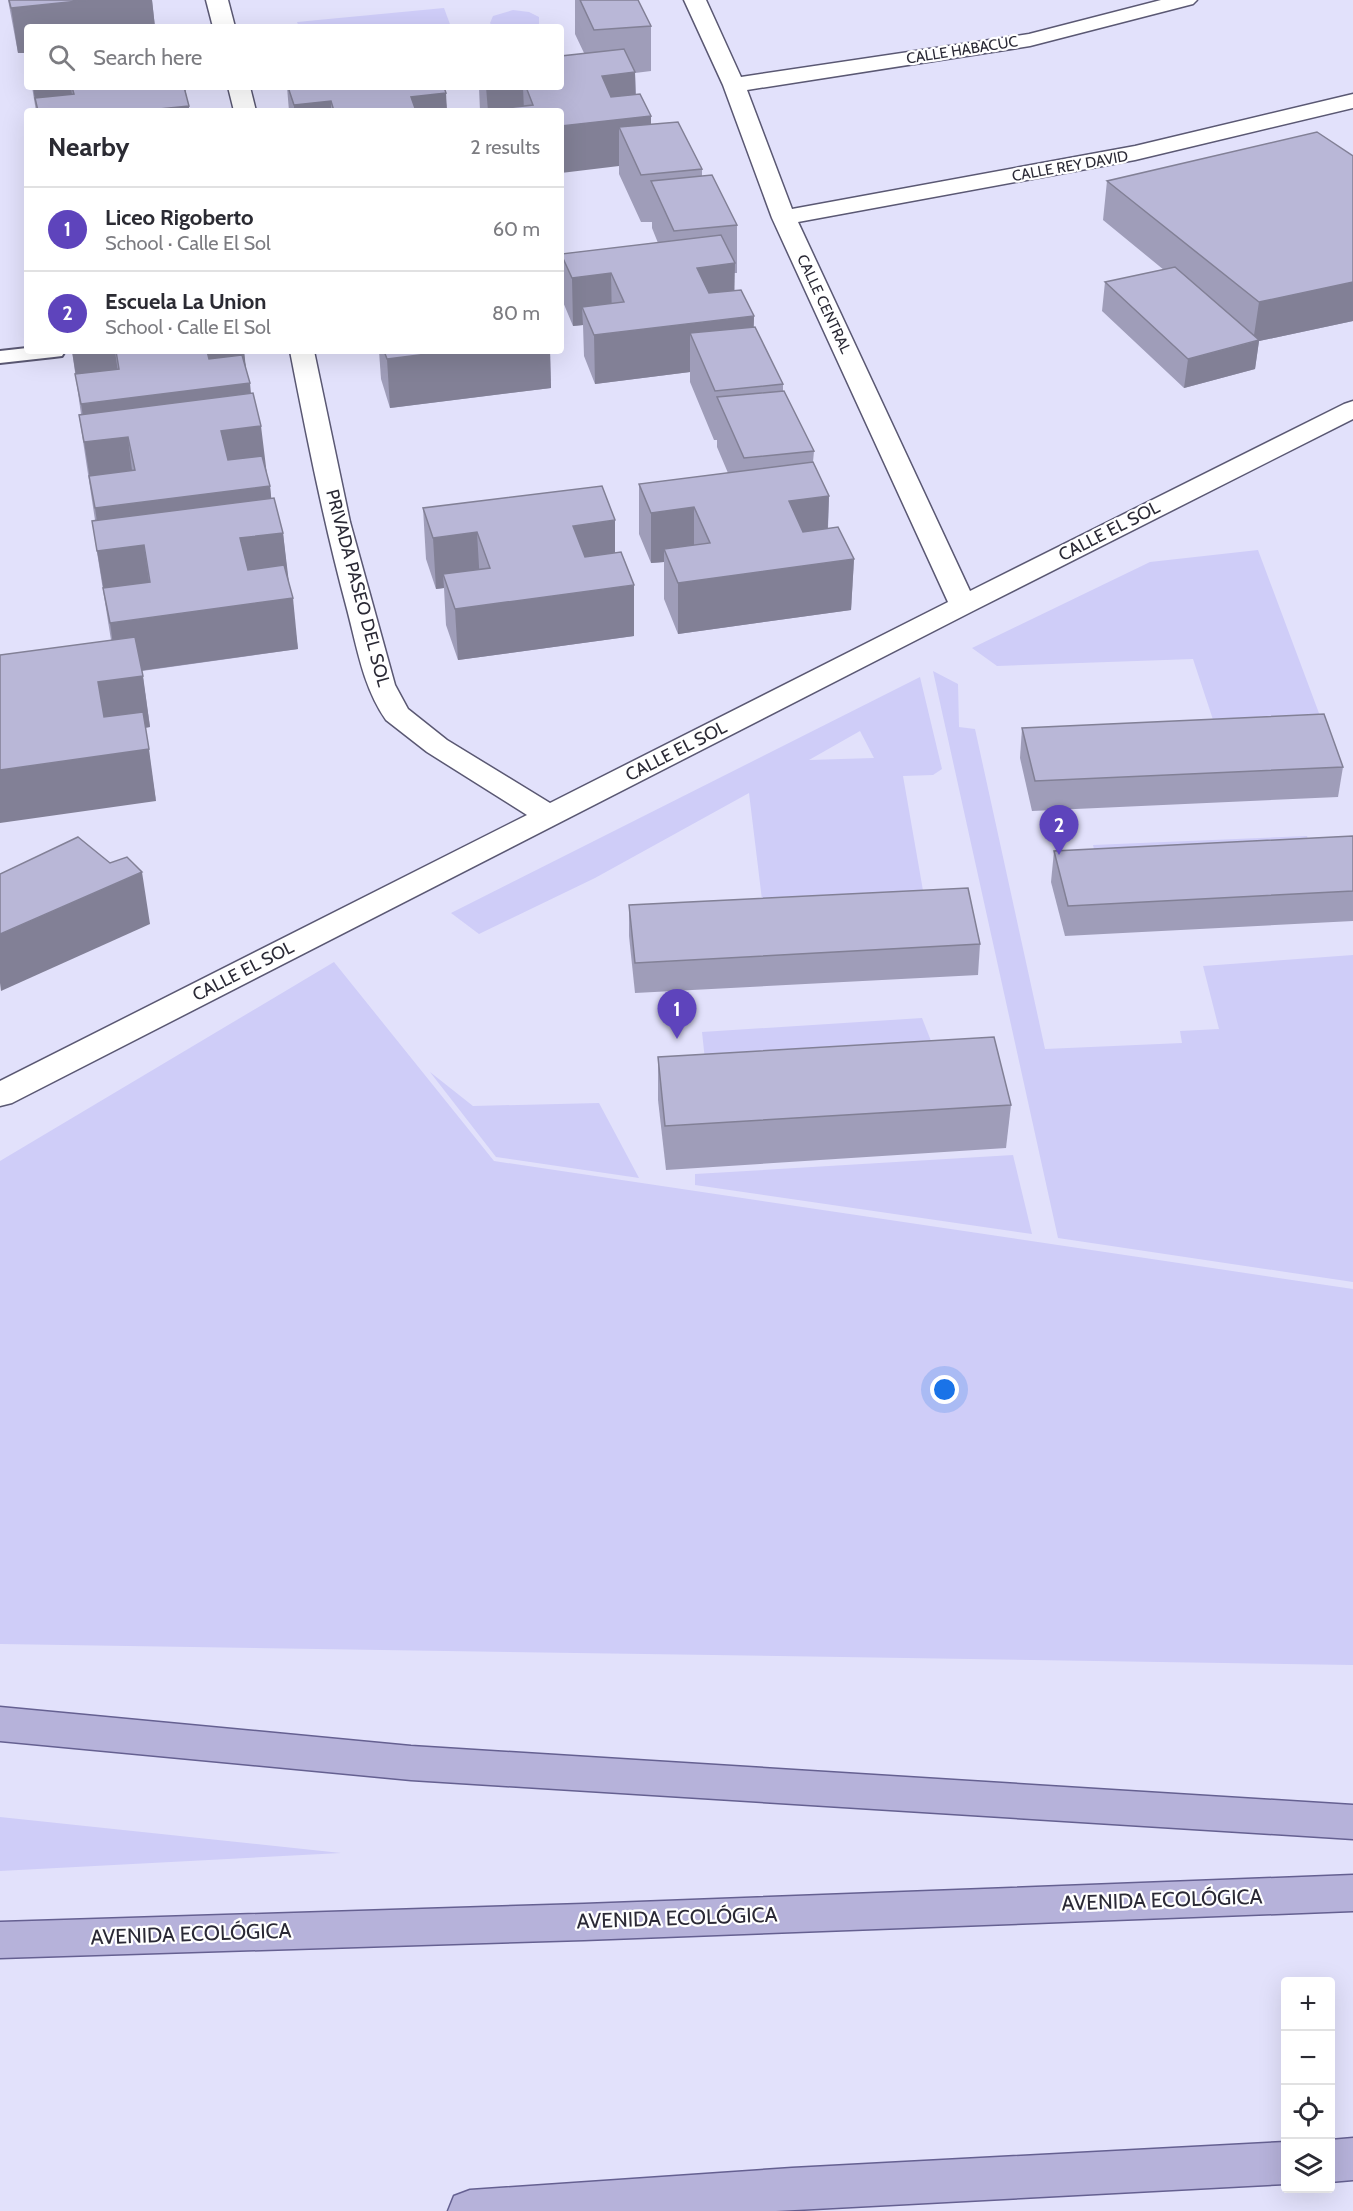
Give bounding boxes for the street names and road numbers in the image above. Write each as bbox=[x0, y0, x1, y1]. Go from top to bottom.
street label: CALLE HABACUC bbox=[905, 32, 1019, 68]
street label: CALLE REY DAVID bbox=[1011, 147, 1130, 185]
street label: CALLE CENTRAL bbox=[793, 252, 855, 357]
street label: PRIVADA PASEO DEL SOL bbox=[321, 487, 395, 689]
street label: CALLE EL SOL bbox=[1055, 496, 1163, 566]
street label: CALLE EL SOL bbox=[622, 716, 730, 786]
street label: CALLE EL SOL bbox=[189, 936, 297, 1006]
street label: AVENIDA ECOLÓGICA bbox=[1061, 1883, 1263, 1915]
street label: AVENIDA ECOLÓGICA bbox=[576, 1901, 778, 1933]
street label: AVENIDA ECOLÓGICA bbox=[90, 1917, 292, 1949]

